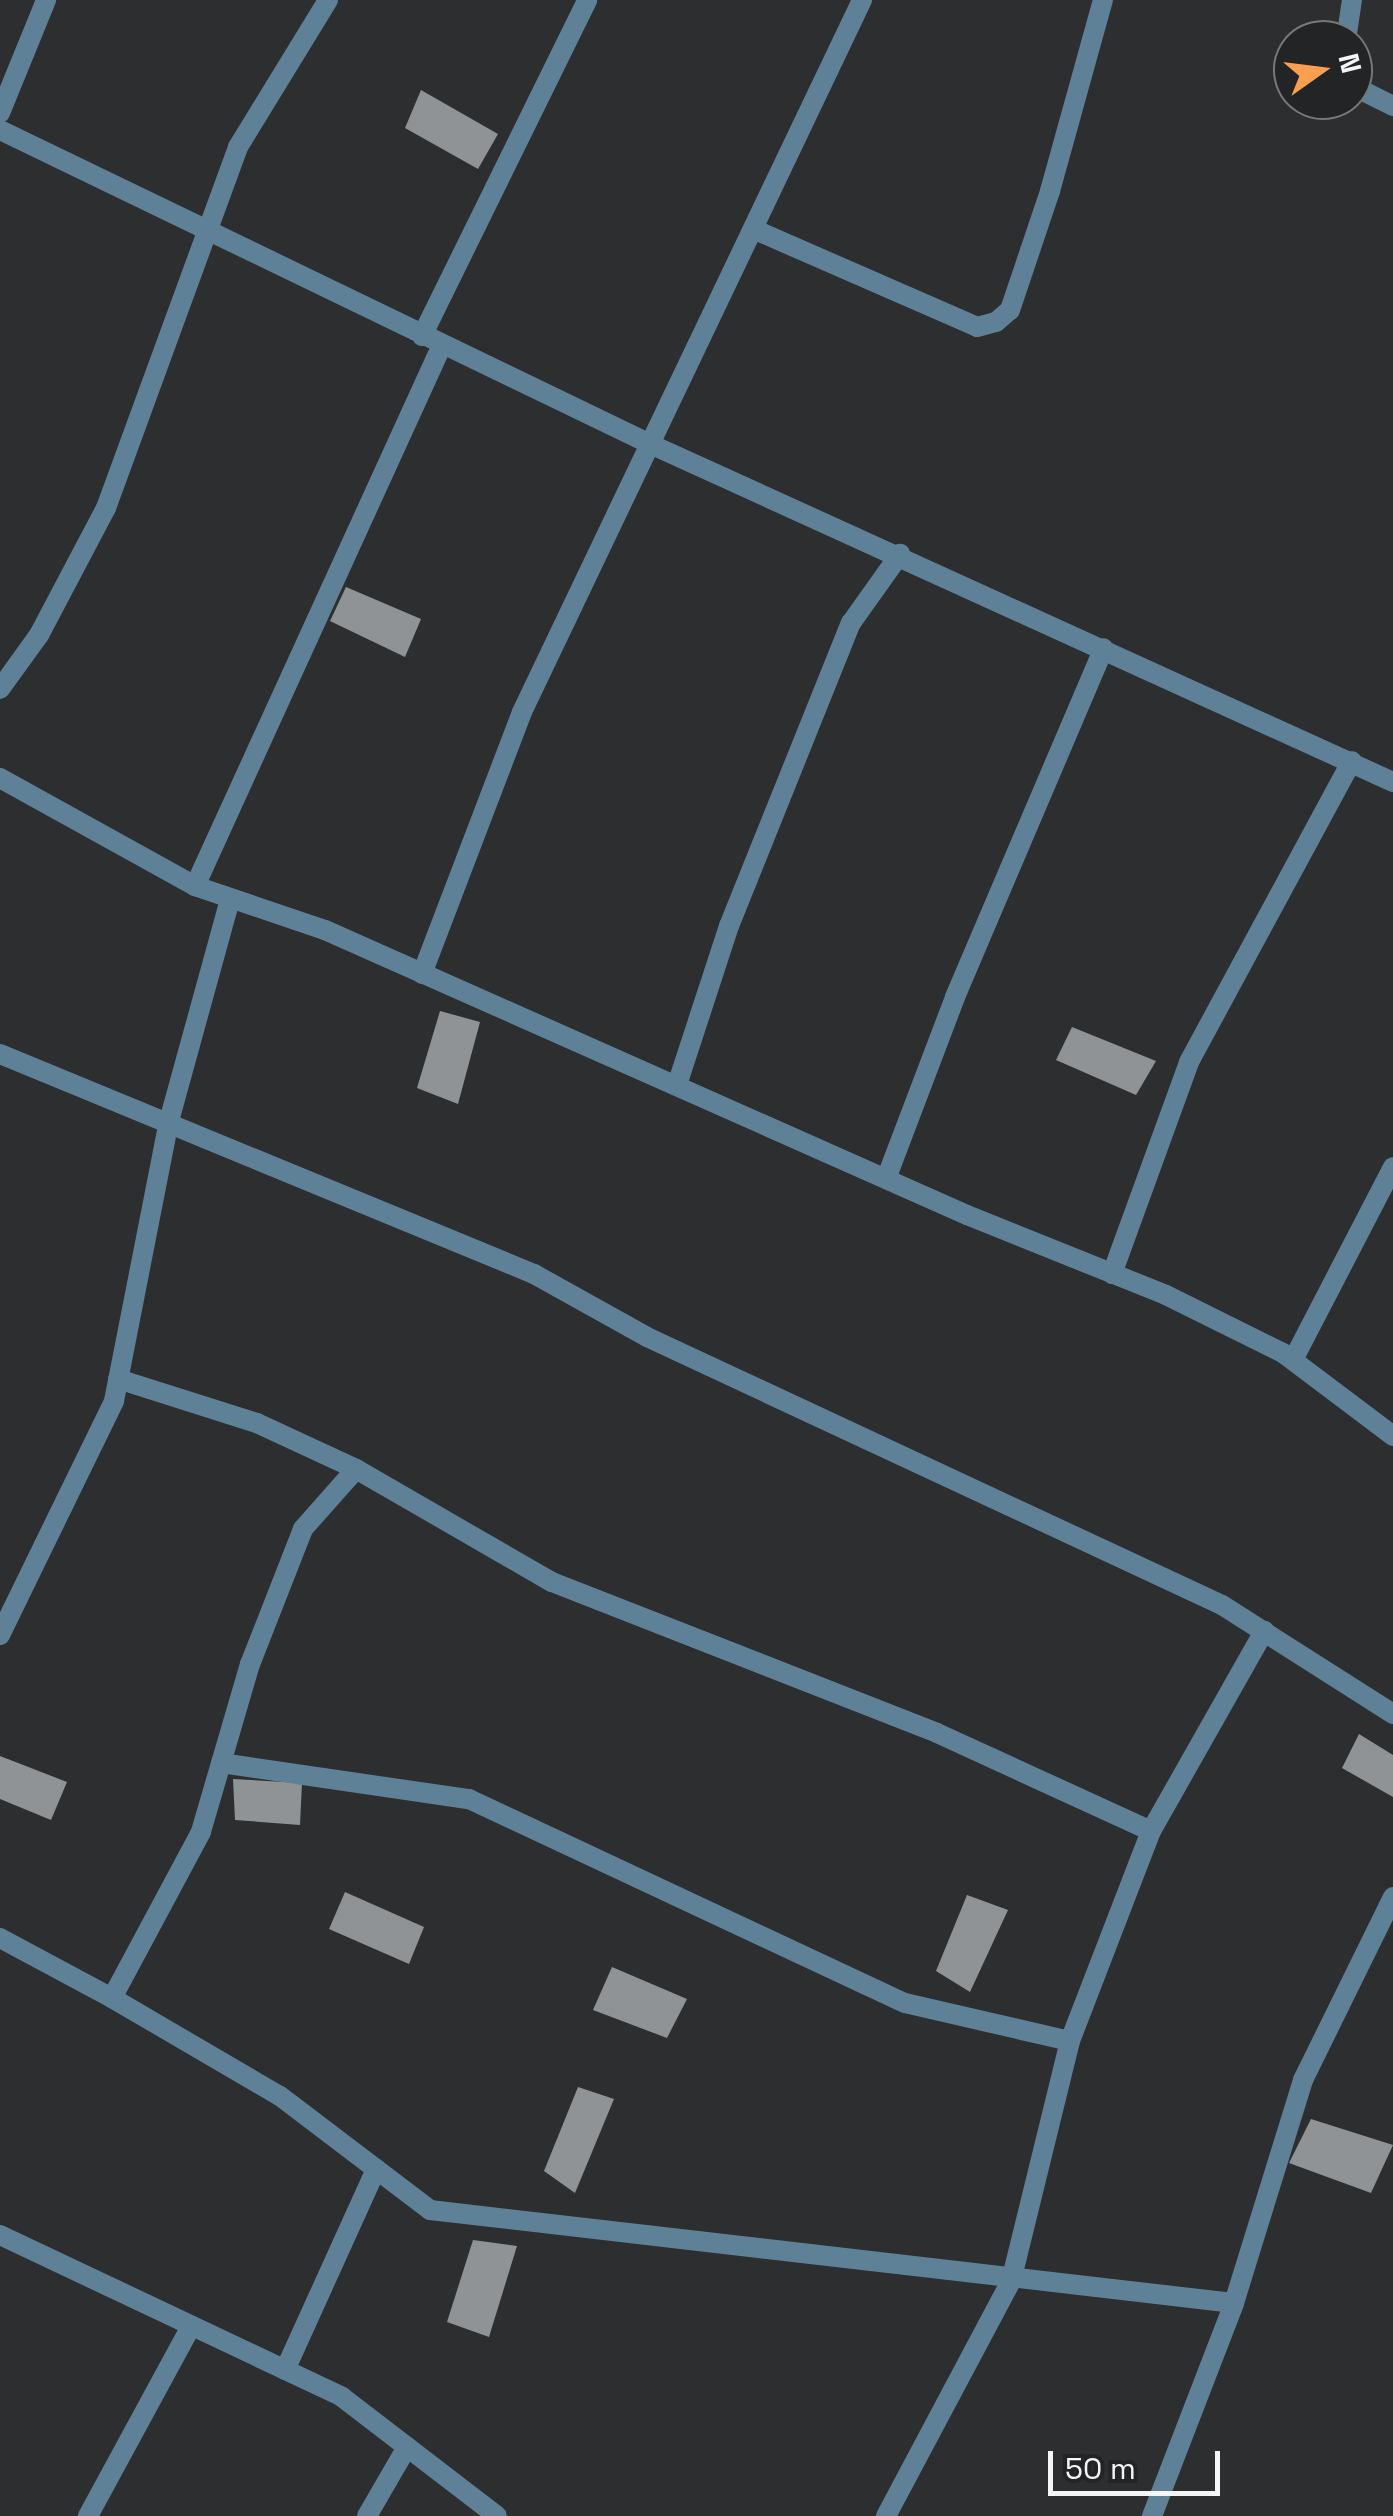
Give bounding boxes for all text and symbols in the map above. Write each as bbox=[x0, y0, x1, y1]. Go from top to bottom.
north arrow bbox=[1273, 20, 1373, 120]
text: N bbox=[1330, 50, 1370, 77]
scale bar bbox=[1053, 2431, 1226, 2493]
text: 50 m bbox=[1065, 2449, 1136, 2488]

